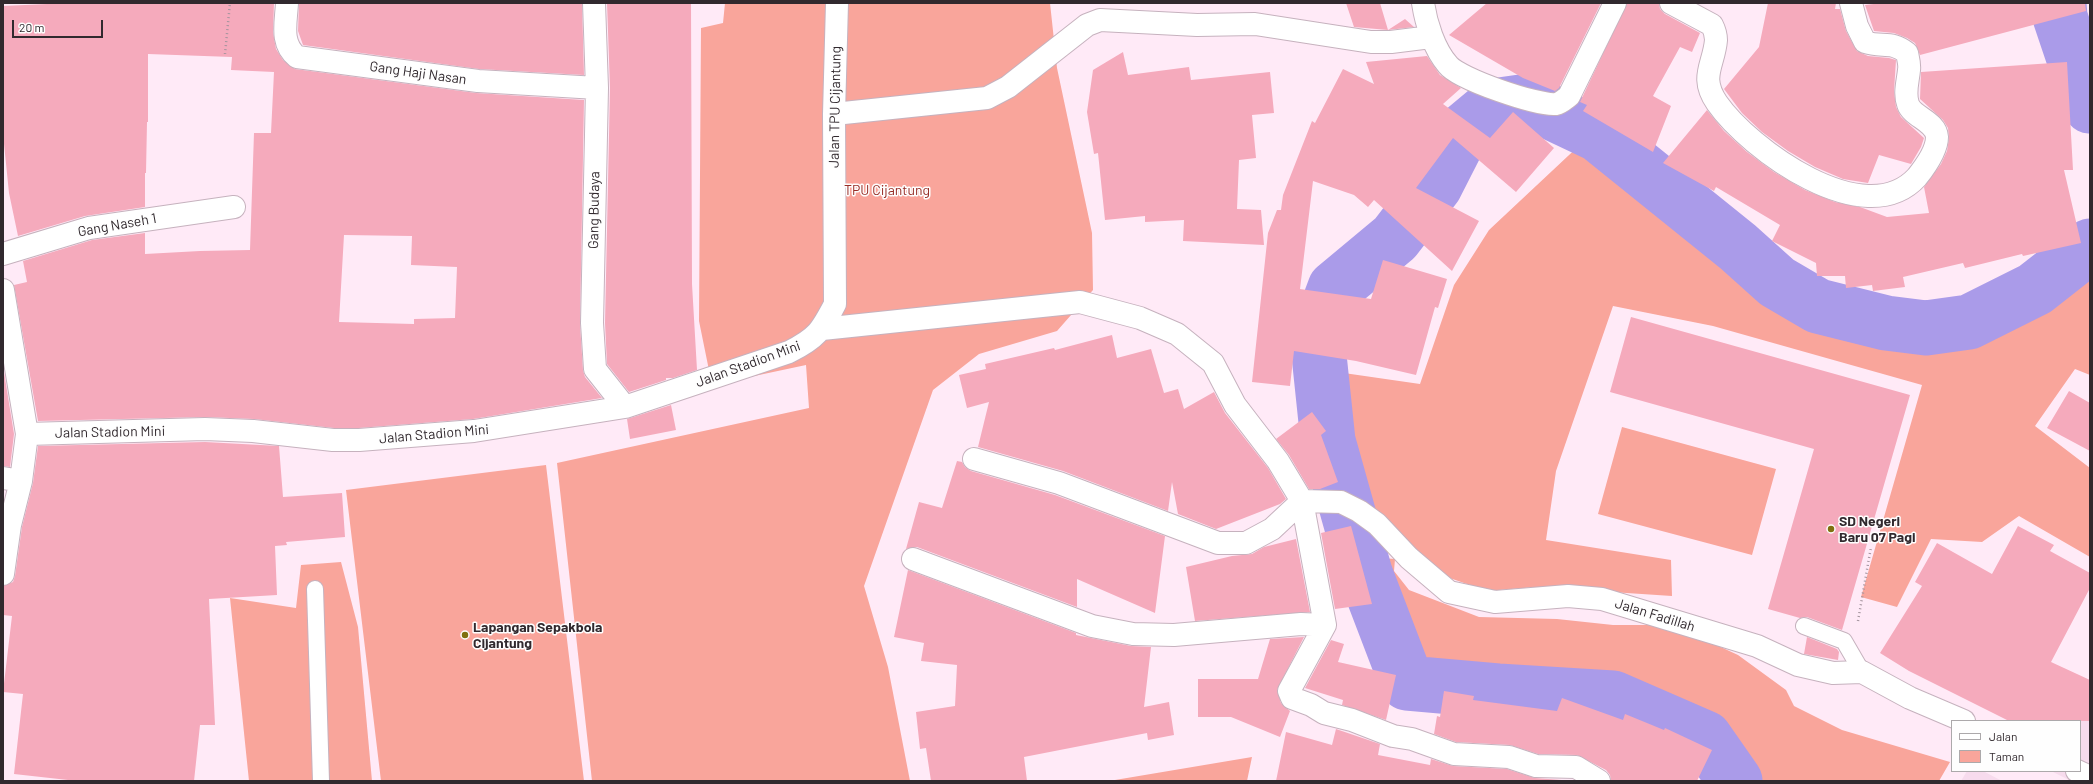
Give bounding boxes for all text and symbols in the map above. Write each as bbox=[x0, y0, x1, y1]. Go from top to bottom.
scale bar bbox=[14, 12, 105, 38]
text: 20 m bbox=[19, 20, 45, 34]
street label: Jalan TPU Cijantung bbox=[826, 46, 844, 168]
street label: Gang Haji Nasan bbox=[368, 58, 468, 88]
street label: Gang Budaya bbox=[585, 171, 603, 249]
park label: TPU Cijantung bbox=[844, 182, 930, 198]
street label: Gang Naseh 1 bbox=[76, 210, 158, 240]
street label: Jalan Stadion Mini bbox=[693, 337, 803, 391]
street label: Jalan Stadion Mini bbox=[378, 421, 490, 447]
street label: Jalan Stadion Mini bbox=[55, 423, 165, 441]
place label: SD Negeri Baru 07 Pagi bbox=[1839, 513, 1916, 546]
marker: SD Negeri Baru 07 Pagi bbox=[1826, 524, 1836, 534]
street label: Jalan Fadillah bbox=[1613, 595, 1697, 635]
place label: Lapangan Sepakbola Cijantung bbox=[473, 619, 602, 652]
marker: Lapangan Sepakbola Cijantung bbox=[460, 630, 470, 640]
legend bbox=[1951, 720, 2081, 772]
text: Jalan bbox=[1989, 729, 2017, 743]
text: Taman bbox=[1989, 749, 2024, 763]

